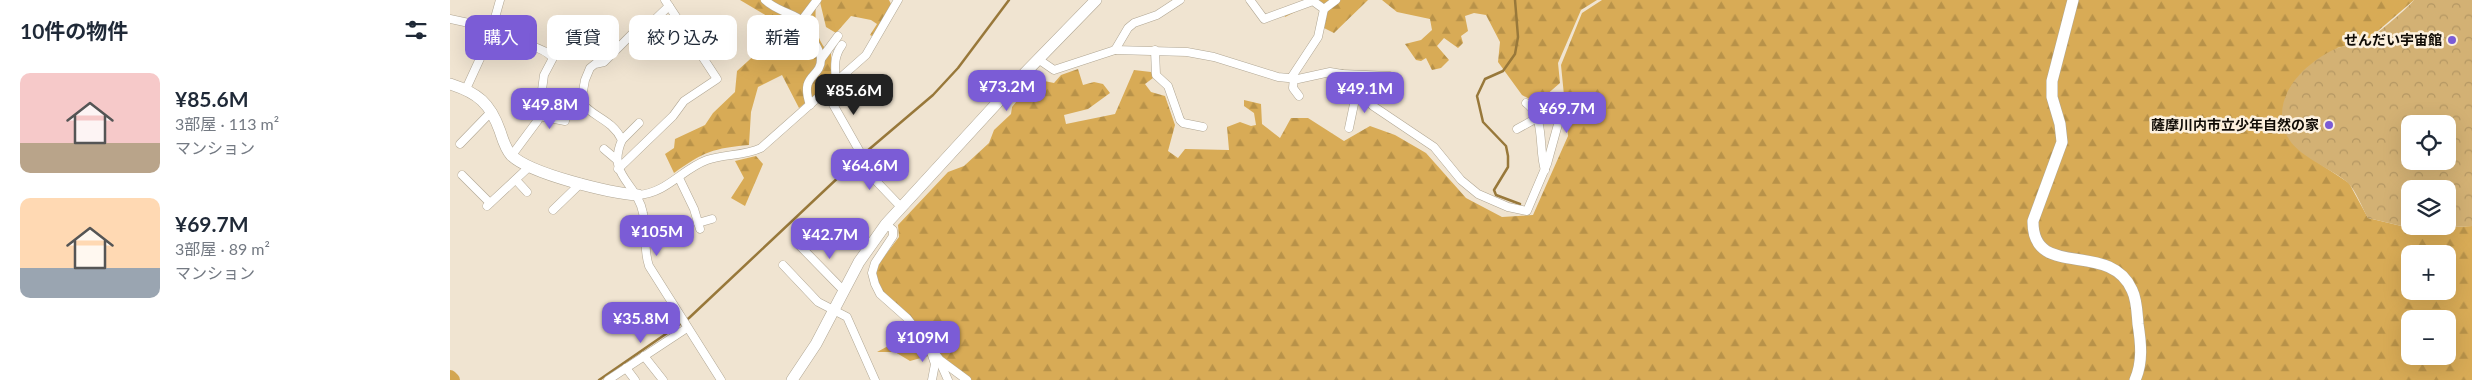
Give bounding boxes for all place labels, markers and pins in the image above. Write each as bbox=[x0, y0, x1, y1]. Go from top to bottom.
place label: せんだい宇宙館 bbox=[2344, 31, 2442, 48]
marker: せんだい宇宙館 bbox=[2446, 34, 2458, 46]
pin: ¥73.2M bbox=[966, 70, 1048, 112]
pin: ¥49.1M bbox=[1324, 72, 1406, 114]
pin: ¥85.6M bbox=[813, 74, 895, 116]
pin: ¥49.8M bbox=[509, 88, 591, 130]
pin: ¥69.7M bbox=[1526, 92, 1608, 134]
place label: 薩摩川内市立少年自然の家 bbox=[2151, 116, 2319, 133]
marker: 薩摩川内市立少年自然の家 bbox=[2323, 119, 2335, 131]
pin: ¥64.6M bbox=[829, 148, 911, 191]
pin: ¥105M bbox=[622, 214, 692, 257]
pin: ¥42.7M bbox=[789, 218, 871, 260]
pin: ¥35.8M bbox=[600, 302, 682, 344]
pin: ¥109M bbox=[888, 320, 958, 363]

